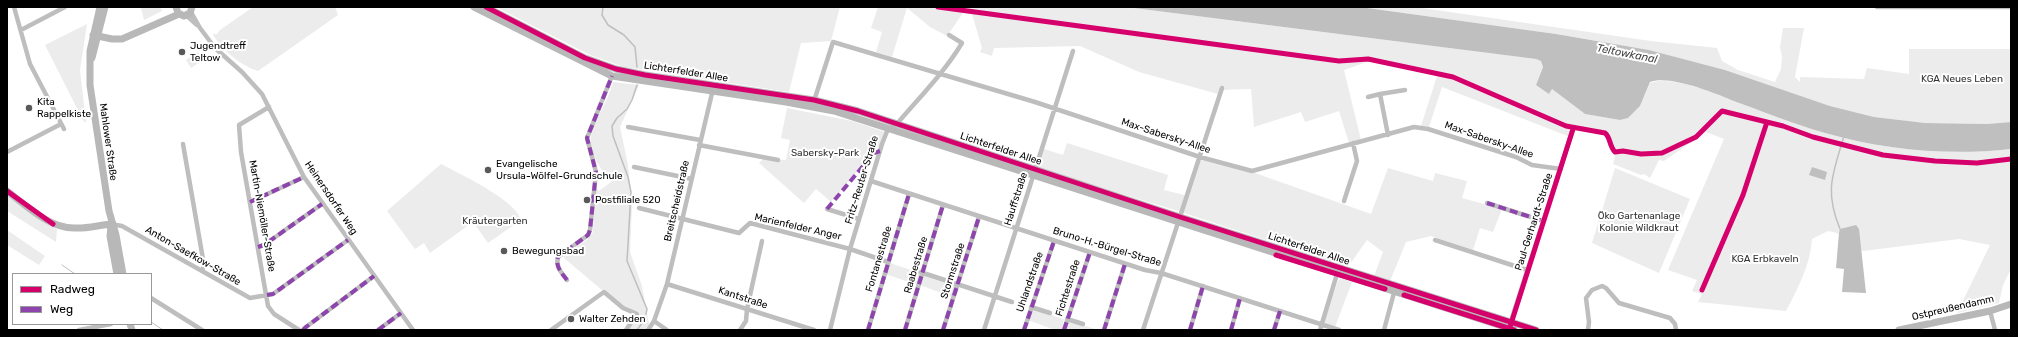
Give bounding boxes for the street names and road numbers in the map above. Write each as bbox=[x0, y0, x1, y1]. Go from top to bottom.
street label: Lichterfelder Allee bbox=[643, 59, 729, 85]
street label: Mahlower Straße bbox=[97, 102, 119, 182]
street label: Max-Sabersky-Allee bbox=[1120, 116, 1212, 156]
street label: Max-Sabersky-Allee bbox=[1443, 119, 1535, 161]
street label: Lichterfelder Allee bbox=[959, 130, 1043, 168]
street label: Fritz-Reuter-Straße bbox=[843, 134, 881, 226]
street label: Martin-Niemöller-Straße bbox=[246, 159, 278, 273]
street label: Heinersdorfer Weg bbox=[302, 159, 360, 237]
street label: Breitscheidstraße bbox=[662, 159, 692, 243]
street label: Hauffstraße bbox=[1002, 171, 1030, 227]
street label: Paul-Gerhardt-Straße bbox=[1513, 172, 1555, 272]
street label: Marienfelder Anger bbox=[753, 211, 843, 243]
street label: Anton-Saefkow-Straße bbox=[143, 224, 243, 288]
street label: Fontanestraße bbox=[863, 225, 895, 293]
street label: Bruno-H.-Bürgel-Straße bbox=[1051, 225, 1163, 269]
street label: Lichterfelder Allee bbox=[1267, 230, 1351, 268]
street label: Raabestraße bbox=[902, 235, 930, 295]
street label: Stormstraße bbox=[938, 241, 968, 301]
street label: Uhlandstraße bbox=[1014, 250, 1046, 314]
street label: Fichtestraße bbox=[1053, 258, 1083, 318]
street label: Kantstraße bbox=[717, 284, 769, 312]
street label: Ostpreußendamm bbox=[1911, 293, 1995, 323]

